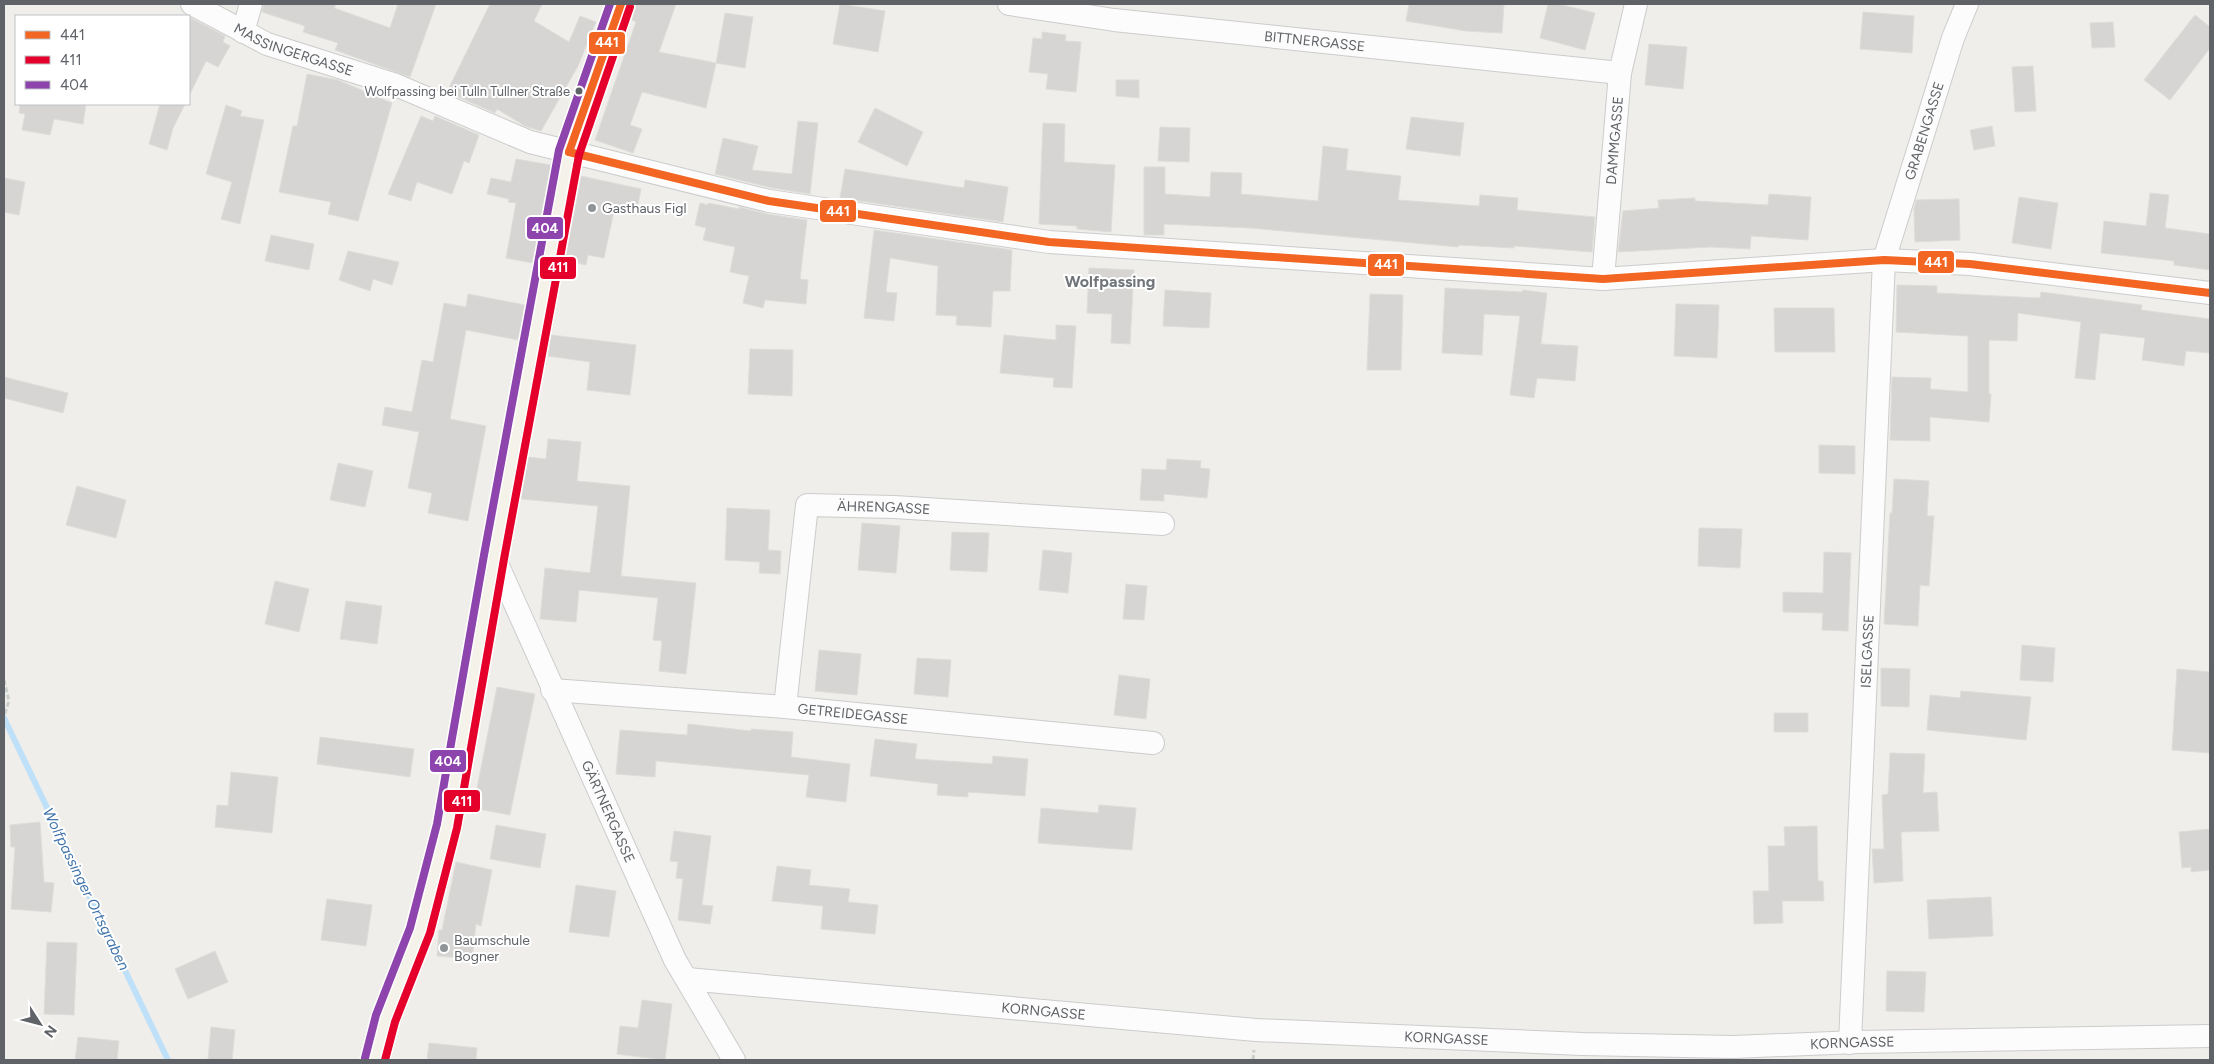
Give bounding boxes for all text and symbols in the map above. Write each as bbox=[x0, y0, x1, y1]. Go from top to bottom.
legend bbox=[15, 15, 190, 105]
street label: MASSINGERGASSE bbox=[231, 20, 355, 80]
text: 441 bbox=[60, 26, 85, 44]
street label: BITTNERGASSE bbox=[1263, 28, 1366, 55]
line badge: 441 bbox=[588, 31, 626, 55]
text: 441 bbox=[595, 34, 619, 51]
text: 411 bbox=[60, 51, 82, 69]
text: 404 bbox=[60, 76, 88, 94]
street label: GRABENGASSE bbox=[1901, 80, 1948, 182]
place label: Wolfpassing bei Tulln Tullner Straße bbox=[365, 84, 570, 99]
marker: Wolfpassing bei Tulln Tullner Straße bbox=[574, 86, 584, 96]
street label: DAMMGASSE bbox=[1603, 96, 1627, 185]
line badge: 441 bbox=[819, 199, 857, 223]
place label: Gasthaus Figl bbox=[602, 200, 687, 217]
marker: Gasthaus Figl bbox=[586, 202, 598, 214]
text: 441 bbox=[826, 203, 850, 220]
line badge: 404 bbox=[526, 216, 564, 240]
text: 404 bbox=[532, 220, 559, 237]
line badge: 441 bbox=[1917, 250, 1955, 274]
line badge: 441 bbox=[1367, 253, 1405, 277]
text: 441 bbox=[1924, 254, 1948, 271]
line badge: 411 bbox=[539, 256, 577, 280]
text: 441 bbox=[1374, 256, 1398, 273]
text: 411 bbox=[548, 259, 568, 276]
district label: Wolfpassing bbox=[1065, 272, 1155, 291]
street label: ÄHRENGASSE bbox=[837, 498, 931, 518]
street label: ISELGASSE bbox=[1857, 614, 1878, 688]
street label: GETREIDEGASSE bbox=[797, 700, 909, 728]
line badge: 404 bbox=[429, 749, 467, 773]
text: 404 bbox=[435, 753, 462, 770]
street label: GÄRTNERGASSE bbox=[578, 758, 638, 865]
line badge: 411 bbox=[443, 789, 481, 813]
text: 411 bbox=[452, 793, 472, 810]
water label: Wolfpassinger Ortsgraben bbox=[39, 805, 133, 973]
place label: Baumschule Bogner bbox=[454, 932, 530, 965]
marker: Baumschule Bogner bbox=[438, 942, 450, 954]
north arrow bbox=[15, 999, 65, 1049]
street label: KORNGASSE bbox=[1001, 999, 1086, 1024]
text: N bbox=[40, 1022, 60, 1041]
street label: KORNGASSE bbox=[1404, 1028, 1489, 1049]
street label: KORNGASSE bbox=[1810, 1033, 1895, 1053]

